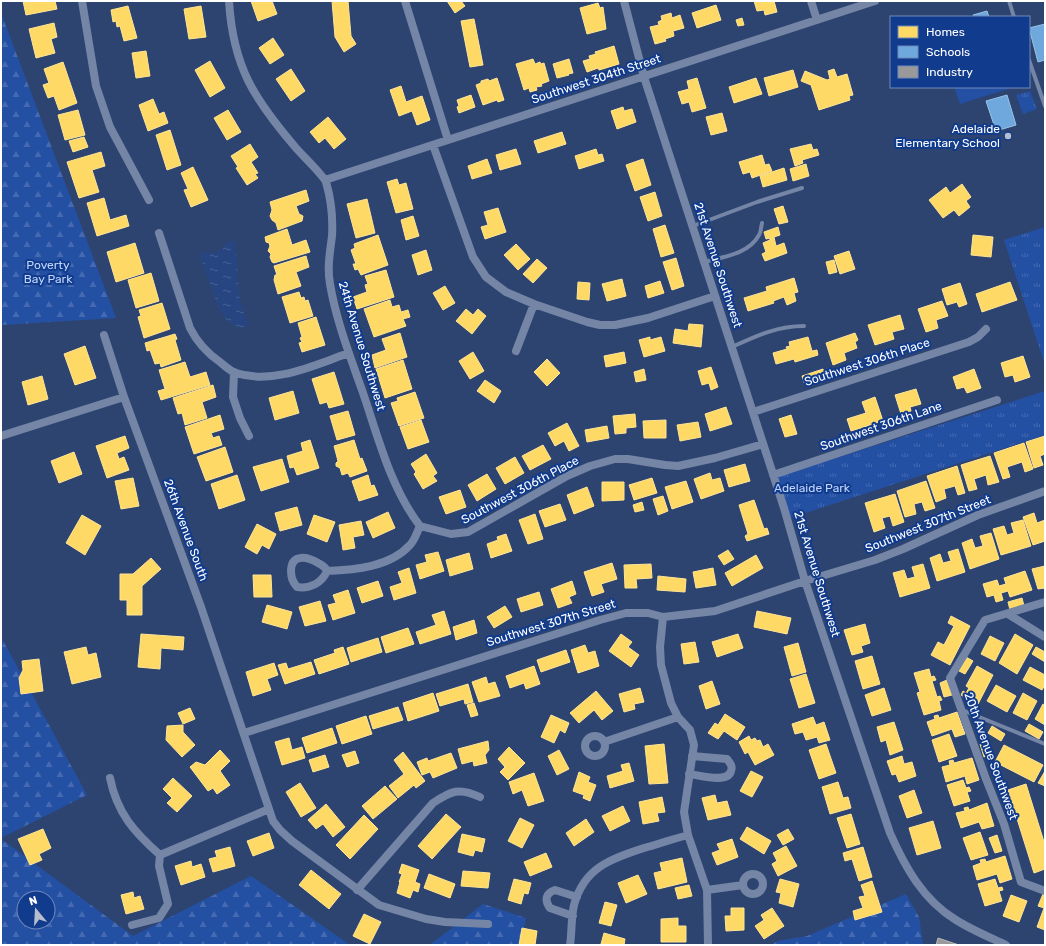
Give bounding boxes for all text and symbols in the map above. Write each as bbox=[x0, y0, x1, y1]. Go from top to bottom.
legend bbox=[890, 16, 1030, 88]
text: Homes bbox=[926, 25, 965, 39]
text: Schools bbox=[926, 45, 970, 59]
street label: Southwest 304th Street bbox=[529, 51, 663, 107]
text: Industry bbox=[926, 65, 973, 79]
place label: Adelaide Elementary School bbox=[895, 122, 1000, 150]
marker: Adelaide Elementary School bbox=[1003, 131, 1013, 141]
street label: 21st Avenue Southwest bbox=[691, 201, 745, 330]
park label: Poverty Bay Park bbox=[24, 258, 73, 286]
street label: 24th Avenue Southwest bbox=[336, 280, 388, 413]
street label: Southwest 306th Place bbox=[803, 335, 932, 389]
street label: Southwest 306th Lane bbox=[818, 398, 944, 453]
street label: Southwest 306th Place bbox=[459, 453, 581, 527]
street label: 26th Avenue South bbox=[161, 477, 211, 583]
park label: Adelaide Park bbox=[774, 481, 851, 495]
street label: Southwest 307th Street bbox=[863, 492, 993, 556]
street label: 21st Avenue Southwest bbox=[791, 509, 843, 639]
street label: Southwest 307th Street bbox=[485, 597, 617, 649]
street label: 20th Avenue Southwest bbox=[961, 690, 1021, 822]
north arrow bbox=[16, 890, 56, 930]
text: N bbox=[27, 894, 39, 908]

